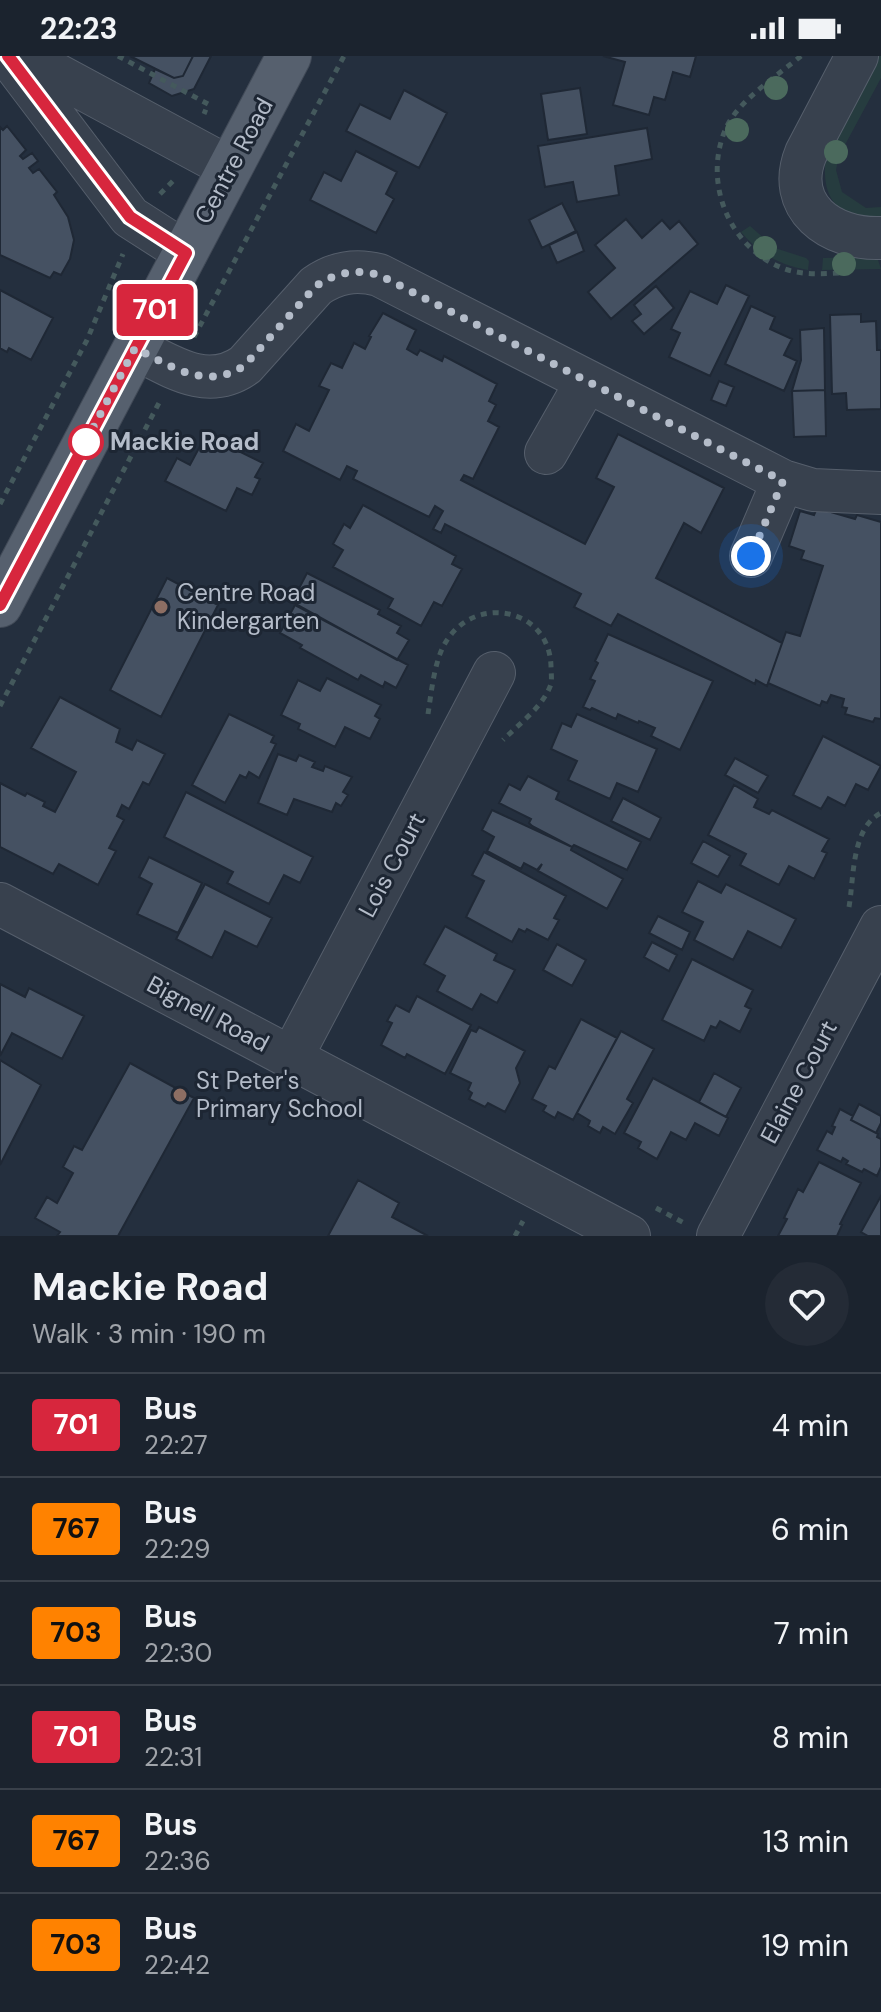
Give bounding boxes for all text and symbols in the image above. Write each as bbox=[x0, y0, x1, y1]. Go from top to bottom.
text: 22:23 bbox=[40, 9, 118, 48]
street label: Centre Road bbox=[187, 92, 280, 229]
line badge: 701 bbox=[109, 284, 201, 336]
text: 701 bbox=[133, 291, 177, 328]
marker: Mackie Road bbox=[69, 425, 103, 459]
place label: Mackie Road bbox=[110, 426, 259, 457]
your location bbox=[731, 536, 771, 576]
place label: Centre Road Kindergarten bbox=[177, 577, 320, 636]
marker: Centre Road Kindergarten bbox=[152, 598, 170, 616]
street label: Lois Court bbox=[351, 807, 432, 922]
street label: Bignell Road bbox=[142, 968, 275, 1059]
street label: Elaine Court bbox=[753, 1015, 844, 1149]
place label: St Peter's Primary School bbox=[196, 1065, 363, 1124]
marker: St Peter's Primary School bbox=[171, 1086, 189, 1104]
text: Mackie Road bbox=[32, 1262, 268, 1312]
button: heart bbox=[765, 1262, 849, 1346]
text: Walk · 3 min · 190 m bbox=[32, 1317, 266, 1351]
text: Bus bbox=[144, 1389, 198, 1428]
text: 701 bbox=[54, 1406, 98, 1443]
text: 4 min bbox=[772, 1406, 849, 1445]
text: 22:27 bbox=[144, 1428, 208, 1462]
text: Bus bbox=[144, 1493, 198, 1532]
text: 767 bbox=[52, 1510, 100, 1547]
text: 6 min bbox=[771, 1510, 849, 1549]
text: 22:29 bbox=[144, 1532, 210, 1566]
text: Bus bbox=[144, 1597, 198, 1636]
text: 703 bbox=[50, 1614, 102, 1651]
text: 7 min bbox=[774, 1614, 849, 1653]
text: 22:30 bbox=[144, 1636, 212, 1670]
text: Bus bbox=[144, 1701, 198, 1740]
text: 701 bbox=[54, 1718, 98, 1755]
text: 8 min bbox=[772, 1718, 849, 1757]
text: 22:31 bbox=[144, 1740, 202, 1774]
text: Bus bbox=[144, 1805, 198, 1844]
text: 767 bbox=[52, 1822, 100, 1859]
text: 13 min bbox=[763, 1822, 849, 1861]
text: 22:36 bbox=[144, 1844, 211, 1878]
text: Bus bbox=[144, 1909, 198, 1948]
text: 703 bbox=[50, 1926, 102, 1963]
text: 19 min bbox=[762, 1926, 849, 1965]
text: 22:42 bbox=[144, 1948, 210, 1982]

